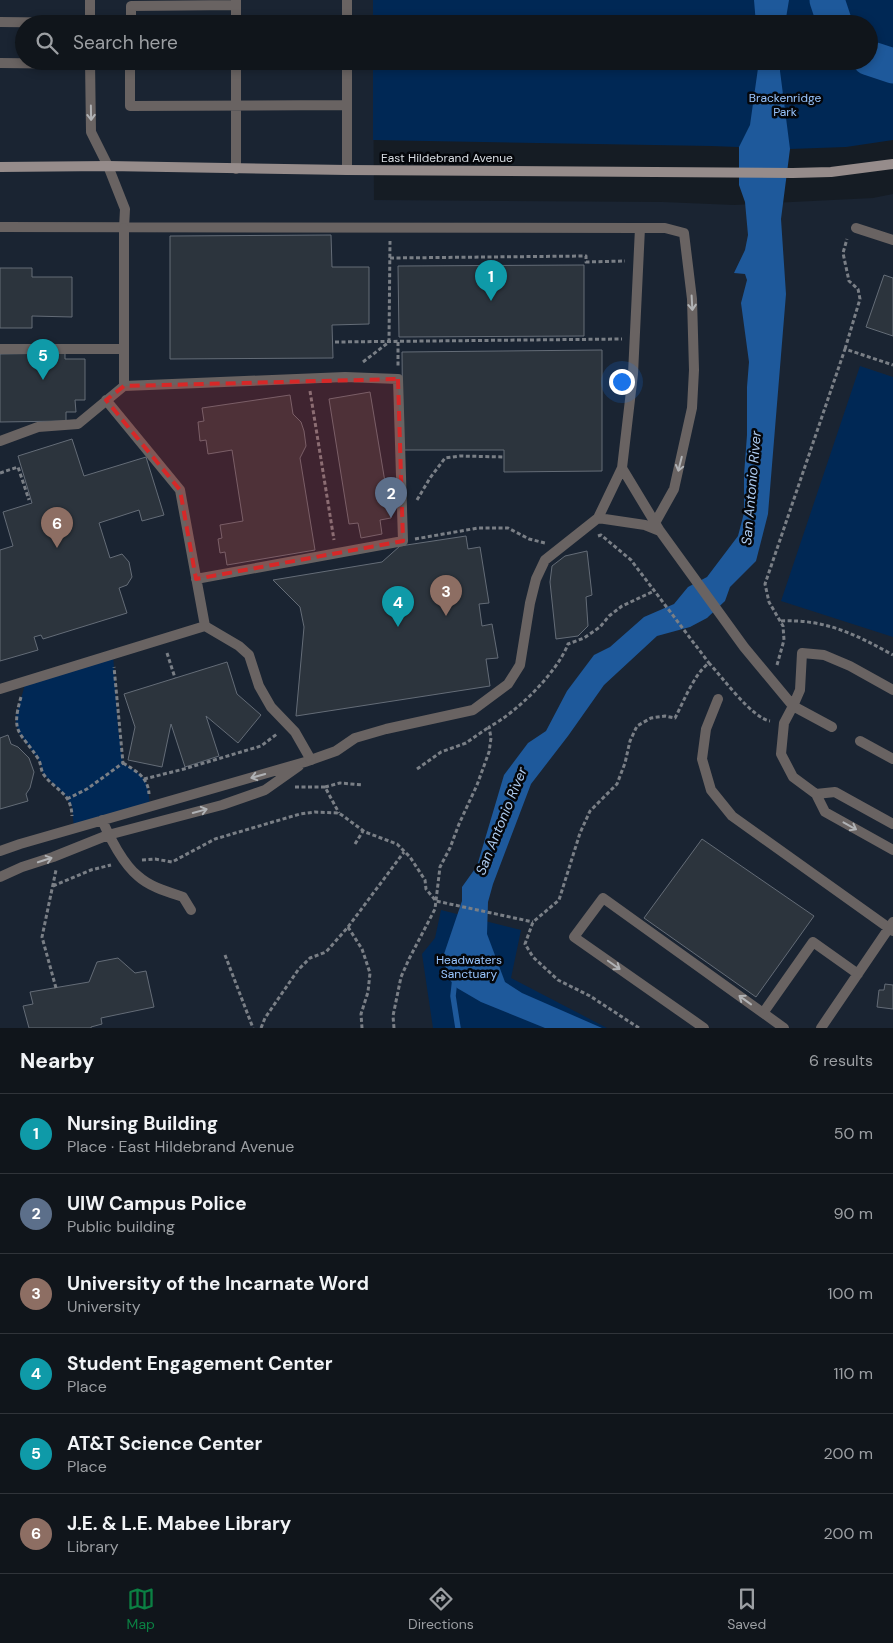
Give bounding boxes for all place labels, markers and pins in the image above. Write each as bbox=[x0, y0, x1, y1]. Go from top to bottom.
pin: 1 bbox=[475, 260, 507, 301]
pin: 5 bbox=[27, 339, 59, 380]
pin: 2 bbox=[375, 477, 407, 518]
pin: 6 bbox=[41, 507, 73, 548]
pin: 3 bbox=[430, 575, 462, 616]
pin: 4 bbox=[382, 586, 414, 627]

